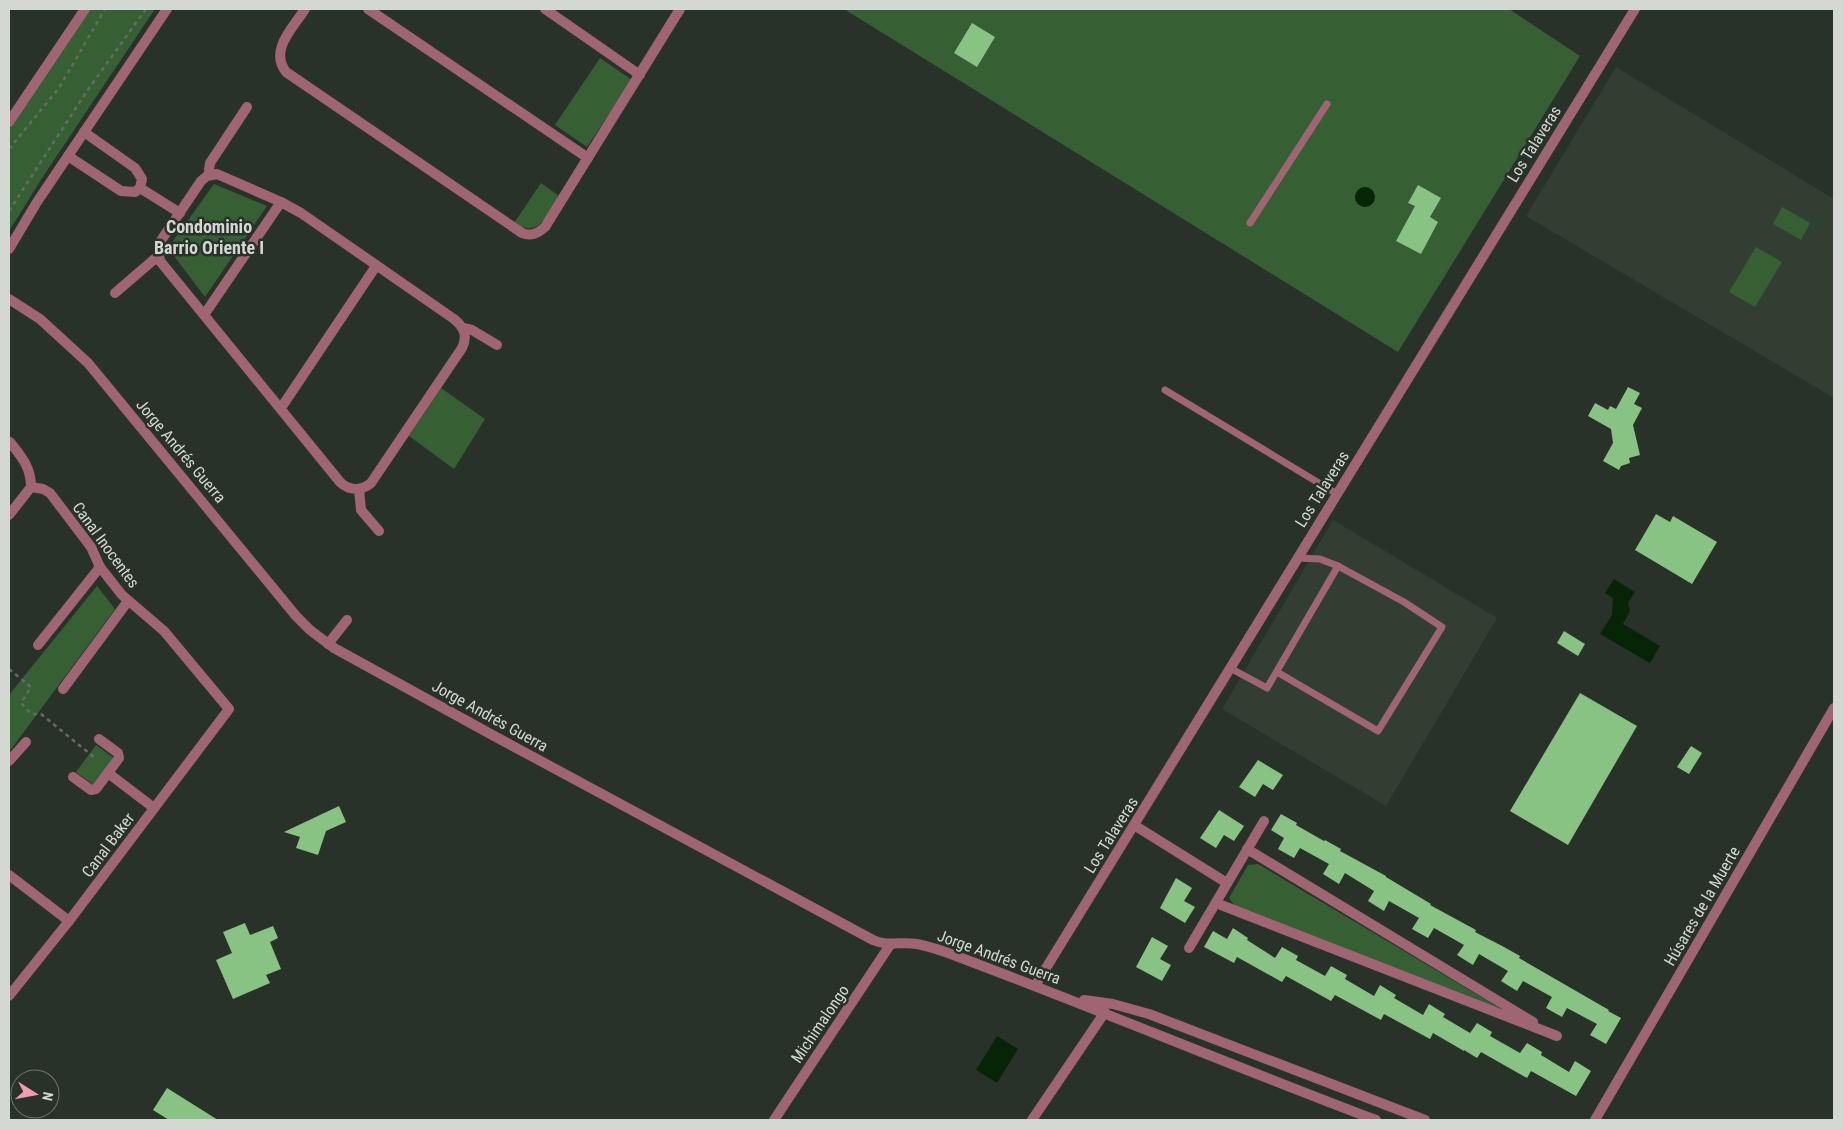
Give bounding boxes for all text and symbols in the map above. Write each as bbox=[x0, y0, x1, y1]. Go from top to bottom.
street label: Los Talaveras bbox=[1503, 102, 1565, 186]
district label: Condominio Barrio Oriente I bbox=[154, 216, 264, 258]
street label: Jorge Andrés Guerra bbox=[132, 395, 230, 507]
street label: Los Talaveras bbox=[1291, 447, 1353, 531]
street label: Canal Inocentes bbox=[68, 498, 144, 592]
street label: Jorge Andrés Guerra bbox=[429, 676, 551, 756]
street label: Los Talaveras bbox=[1080, 793, 1142, 877]
street label: Canal Baker bbox=[78, 809, 138, 881]
street label: Húsares de la Muerte bbox=[1660, 843, 1744, 969]
street label: Jorge Andrés Guerra bbox=[935, 926, 1063, 988]
street label: Michimalongo bbox=[787, 982, 853, 1066]
north arrow bbox=[10, 1069, 60, 1119]
text: N bbox=[39, 1091, 56, 1102]

